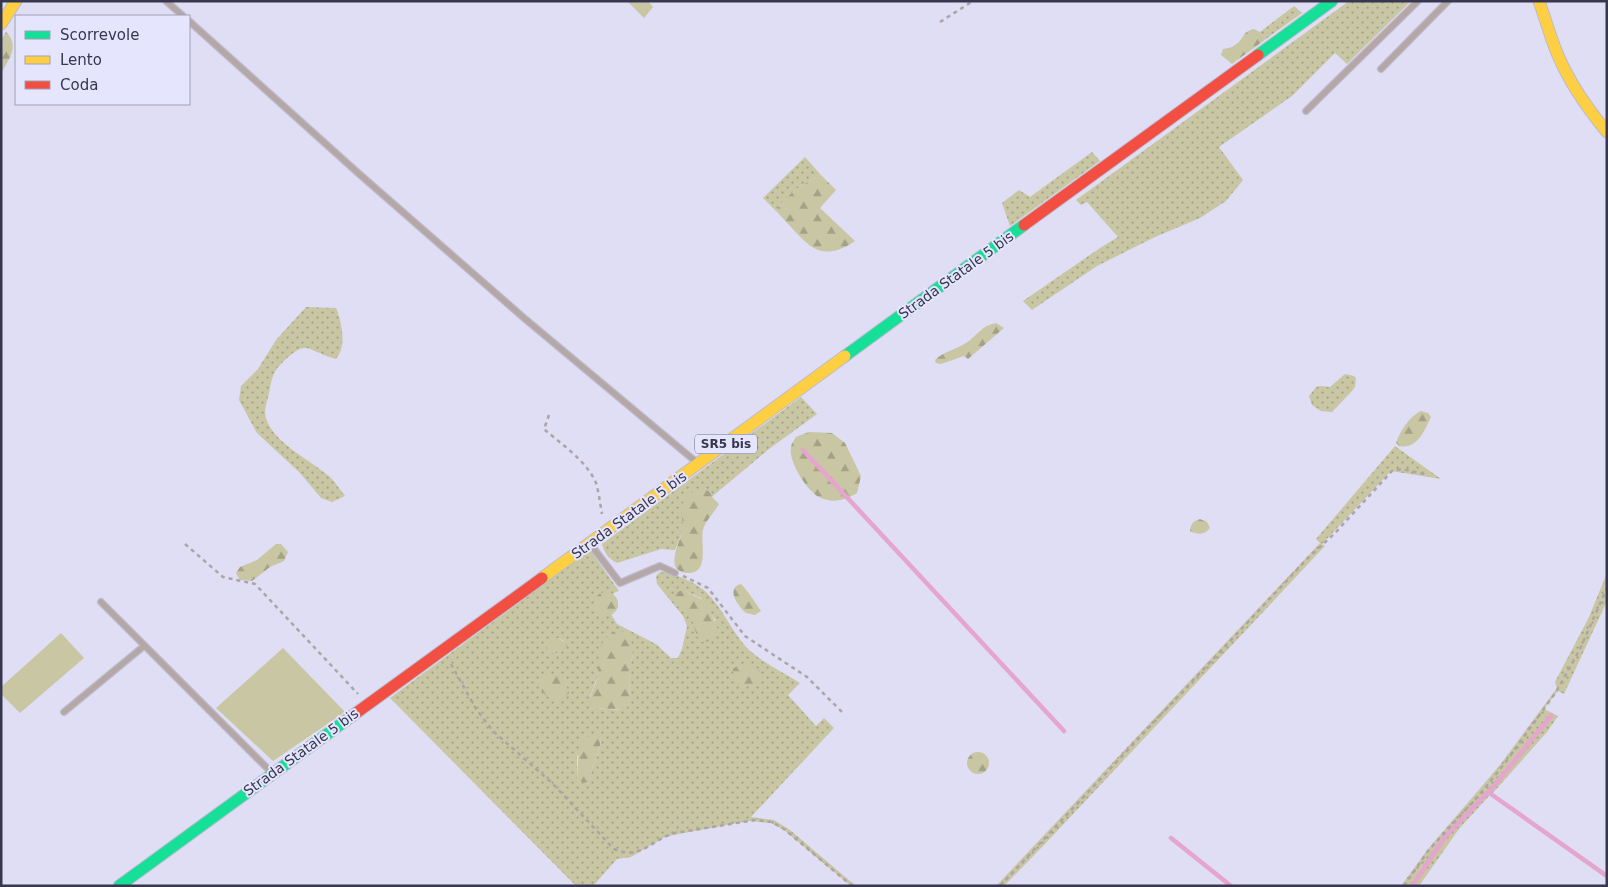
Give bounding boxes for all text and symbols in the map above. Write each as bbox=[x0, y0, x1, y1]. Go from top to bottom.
legend bbox=[15, 15, 190, 105]
text: Scorrevole bbox=[60, 26, 139, 44]
text: Lento bbox=[60, 51, 102, 69]
text: Coda bbox=[60, 76, 98, 94]
street label: Strada Statale 5 bis bbox=[895, 228, 1017, 322]
road number: SR5 bis bbox=[695, 434, 757, 454]
street label: Strada Statale 5 bis bbox=[568, 468, 690, 562]
street label: Strada Statale 5 bis bbox=[240, 705, 362, 799]

